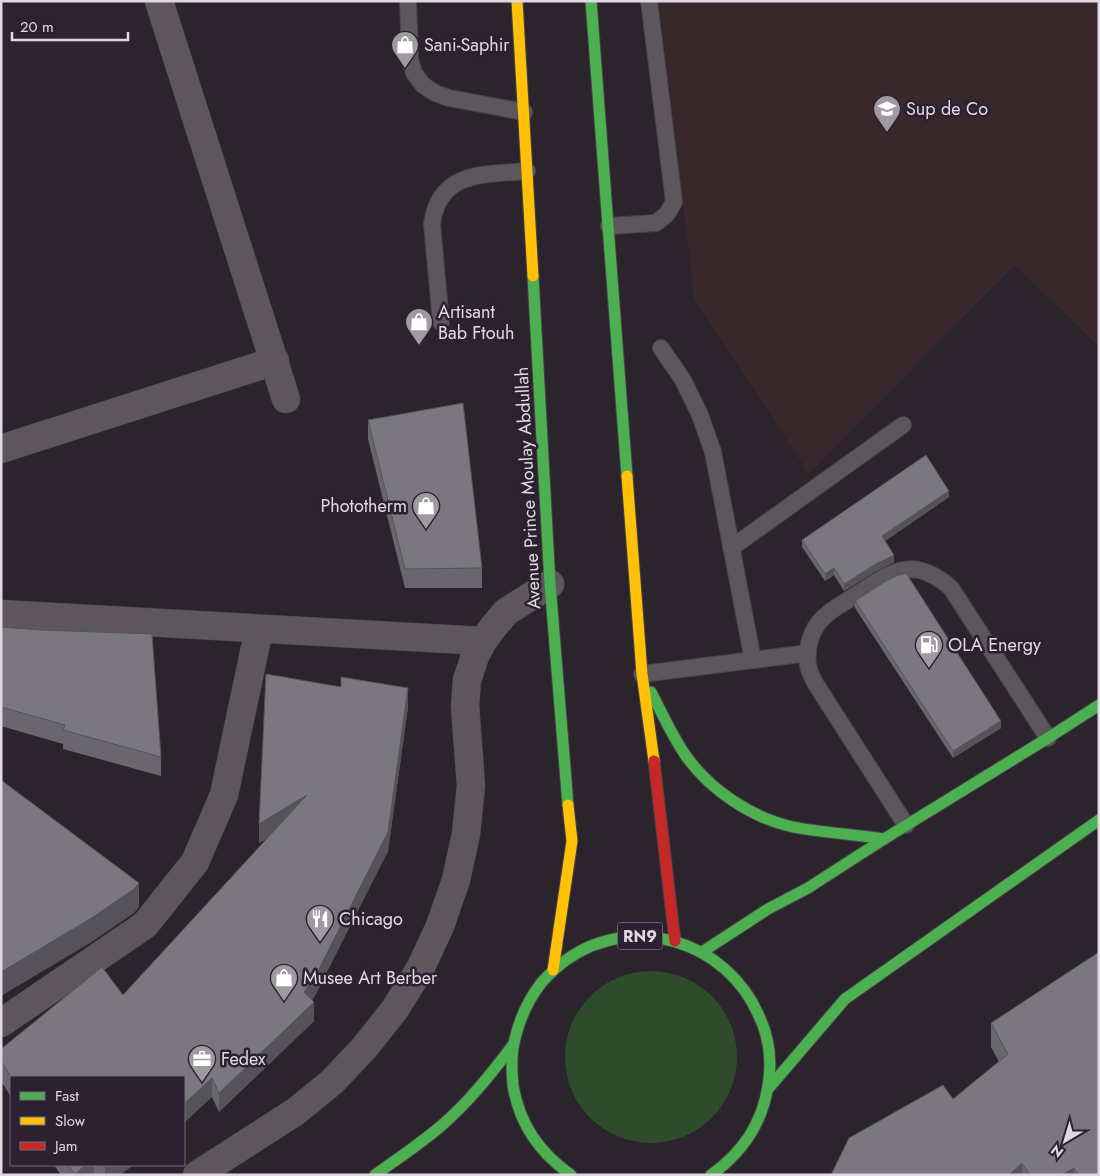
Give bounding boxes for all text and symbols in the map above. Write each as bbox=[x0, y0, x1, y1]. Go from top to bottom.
scale bar bbox=[12, 10, 129, 42]
text: 20 m bbox=[20, 16, 54, 38]
shop icon: Sani-Saphir bbox=[390, 30, 420, 69]
place label: Sani-Saphir bbox=[424, 32, 510, 58]
school or university icon: Sup de Co bbox=[872, 94, 902, 133]
place label: Sup de Co bbox=[906, 96, 988, 122]
place label: Artisant Bab Ftouh bbox=[438, 299, 514, 346]
shop icon: Artisant Bab Ftouh bbox=[404, 307, 434, 346]
street label: Avenue Prince Moulay Abdullah bbox=[509, 366, 547, 610]
shop icon: Phototherm bbox=[411, 491, 441, 530]
place label: Phototherm bbox=[320, 493, 407, 519]
fuel station icon: OLA Energy bbox=[914, 630, 944, 669]
place label: OLA Energy bbox=[948, 632, 1041, 658]
restaurant icon: Chicago bbox=[305, 904, 335, 943]
place label: Chicago bbox=[339, 906, 403, 932]
road number: RN9 bbox=[618, 922, 662, 949]
shop icon: Musee Art Berber bbox=[269, 963, 299, 1002]
place label: Musee Art Berber bbox=[303, 965, 438, 991]
office icon: Fedex bbox=[187, 1044, 217, 1083]
place label: Fedex bbox=[221, 1046, 266, 1072]
legend bbox=[10, 1076, 185, 1166]
text: Fast bbox=[55, 1085, 79, 1107]
text: Slow bbox=[55, 1110, 86, 1132]
north arrow bbox=[1040, 1116, 1090, 1166]
text: Jam bbox=[53, 1135, 78, 1157]
text: N bbox=[1046, 1140, 1068, 1163]

